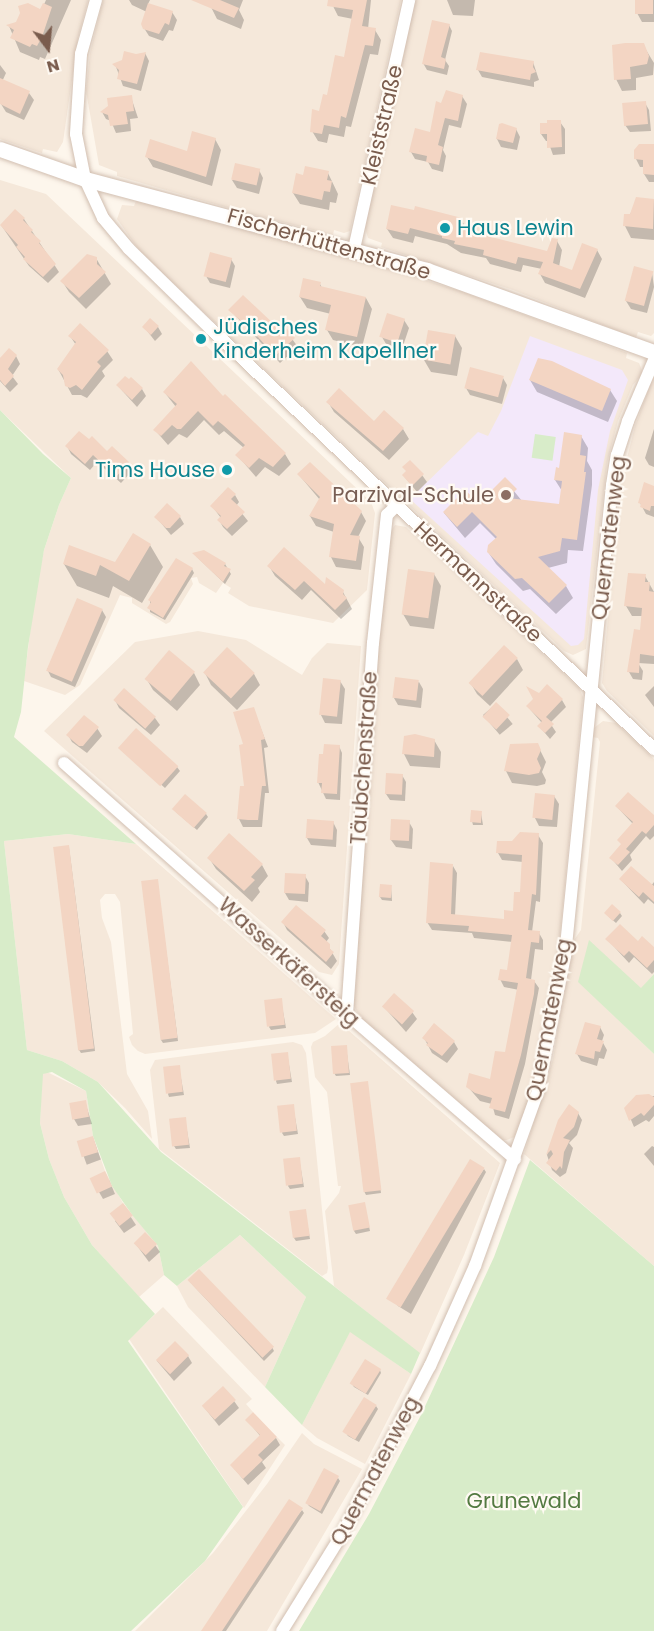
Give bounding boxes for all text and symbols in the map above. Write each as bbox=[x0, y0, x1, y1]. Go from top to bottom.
north arrow bbox=[18, 18, 78, 78]
text: N bbox=[44, 53, 62, 78]
street label: Kleiststraße bbox=[356, 62, 408, 188]
street label: Fischerhüttenstraße bbox=[224, 203, 434, 285]
place label: Haus Lewin bbox=[457, 215, 574, 241]
marker: Haus Lewin bbox=[438, 221, 452, 235]
place label: Jüdisches Kinderheim Kapellner bbox=[213, 314, 437, 364]
marker: Jüdisches Kinderheim Kapellner bbox=[194, 332, 208, 346]
street label: Quermatenweg bbox=[586, 454, 632, 622]
place label: Tims House bbox=[95, 457, 215, 483]
marker: Tims House bbox=[220, 463, 234, 477]
place label: Parzival-Schule bbox=[332, 482, 494, 508]
marker: Parzival-Schule bbox=[499, 488, 513, 502]
street label: Hermannstraße bbox=[409, 516, 547, 648]
street label: Täubchenstraße bbox=[345, 670, 383, 846]
street label: Wasserkäfersteig bbox=[213, 892, 365, 1032]
street label: Quermatenweg bbox=[521, 937, 577, 1103]
street label: Quermatenweg bbox=[325, 1392, 425, 1550]
park label: Grunewald bbox=[467, 1488, 581, 1514]

